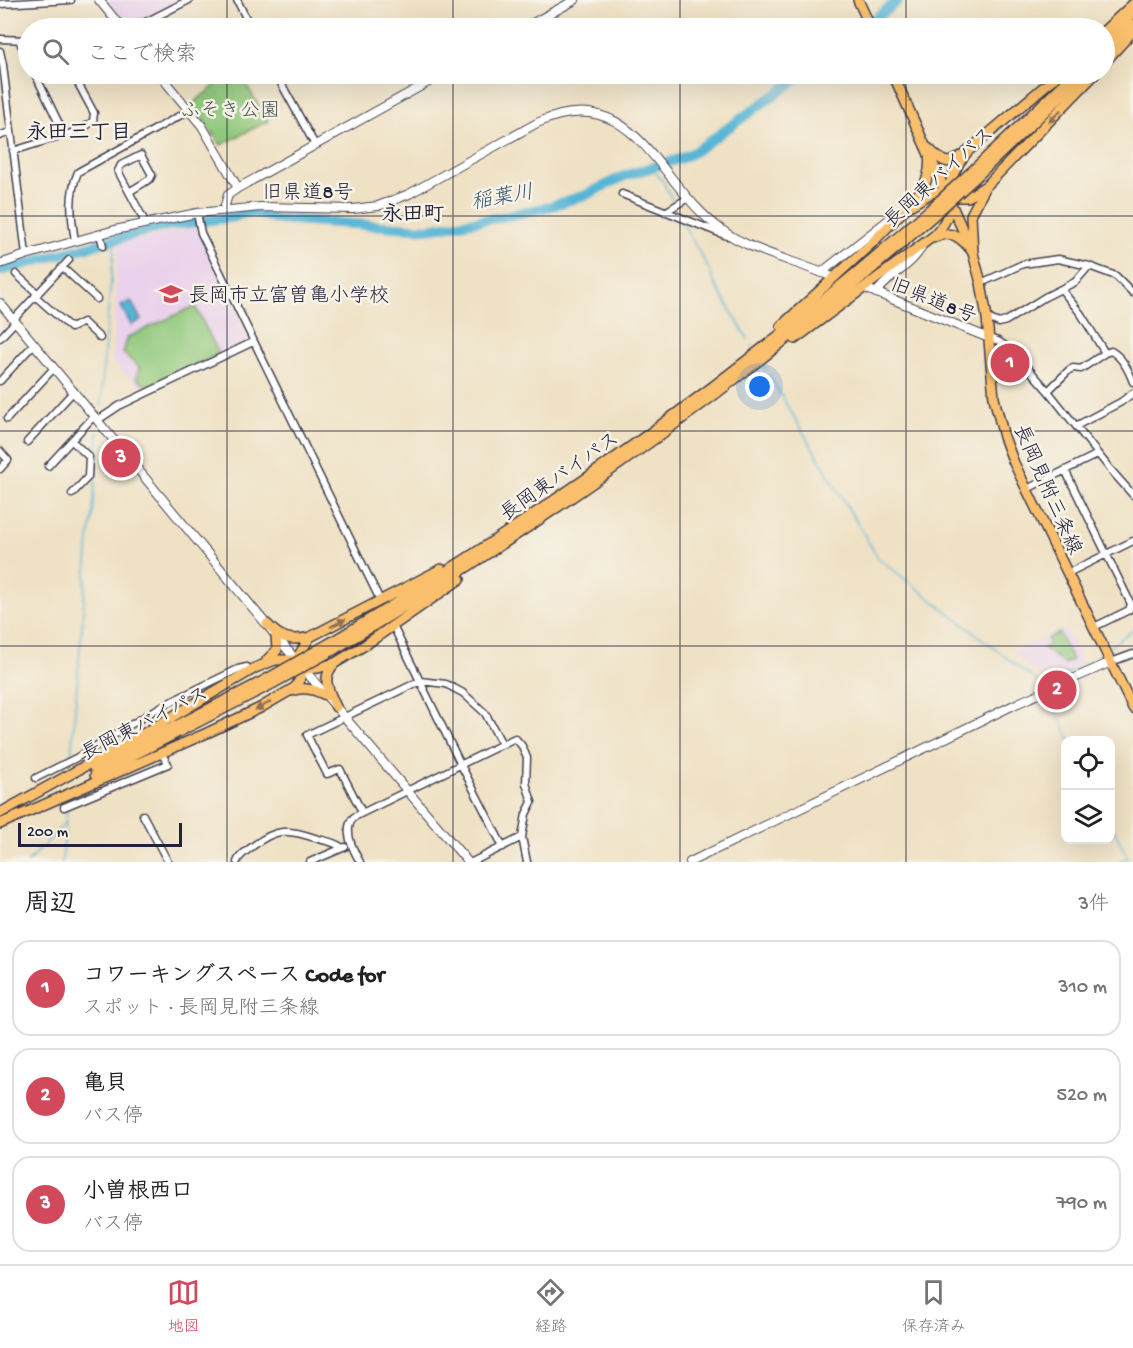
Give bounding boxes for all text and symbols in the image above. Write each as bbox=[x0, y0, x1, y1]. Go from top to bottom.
search box bbox=[18, 18, 1115, 84]
icon: search bbox=[39, 35, 72, 68]
text: ここで検索 bbox=[87, 43, 197, 69]
park label: ふそき公園 bbox=[180, 100, 280, 124]
one-way arrow bbox=[1048, 108, 1062, 122]
district label: 永田三丁目 bbox=[27, 121, 132, 147]
street label: 長岡東バイパス bbox=[879, 122, 1000, 234]
water label: 稲葉川 bbox=[469, 180, 536, 217]
street label: 旧県道8号 bbox=[263, 182, 353, 206]
district label: 永田町 bbox=[382, 203, 445, 229]
street label: 旧県道8号 bbox=[886, 274, 980, 330]
school or university icon: 長岡市立富曽亀小学校 bbox=[158, 281, 184, 307]
place label: 長岡市立富曽亀小学校 bbox=[189, 284, 389, 309]
pin: 1 bbox=[990, 340, 1030, 386]
your location bbox=[745, 372, 774, 401]
street label: 長岡見附三条線 bbox=[1007, 421, 1087, 559]
street label: 長岡東バイパス bbox=[496, 427, 625, 527]
pin: 3 bbox=[102, 436, 140, 480]
one-way arrow bbox=[330, 618, 347, 627]
pin: 2 bbox=[1038, 668, 1076, 712]
street label: 長岡東バイパス bbox=[77, 681, 213, 767]
one-way arrow bbox=[254, 701, 271, 711]
map controls bbox=[1061, 736, 1115, 844]
button: locate bbox=[1061, 736, 1115, 790]
button: layers bbox=[1061, 790, 1115, 844]
scale bar bbox=[18, 820, 182, 848]
text: 200 m bbox=[27, 824, 68, 843]
text: 周辺 bbox=[24, 891, 76, 922]
text: 3件 bbox=[1079, 894, 1109, 917]
text: コワーキングスペース Code for bbox=[83, 964, 384, 990]
text: 1 bbox=[41, 977, 50, 1000]
text: 310 m bbox=[1058, 977, 1107, 1000]
text: スポット · 長岡見附三条線 bbox=[83, 998, 319, 1021]
text: 亀貝 bbox=[83, 1072, 127, 1098]
text: 2 bbox=[41, 1085, 50, 1108]
text: 520 m bbox=[1056, 1085, 1107, 1108]
text: バス停 bbox=[83, 1106, 143, 1129]
text: 小曽根西口 bbox=[83, 1180, 193, 1206]
text: 3 bbox=[40, 1193, 51, 1216]
text: 790 m bbox=[1056, 1193, 1107, 1216]
text: バス停 bbox=[83, 1214, 143, 1237]
tab: 地図 bbox=[167, 1276, 200, 1338]
tab: 経路 bbox=[534, 1276, 567, 1338]
tab: 保存済み bbox=[902, 1276, 966, 1338]

